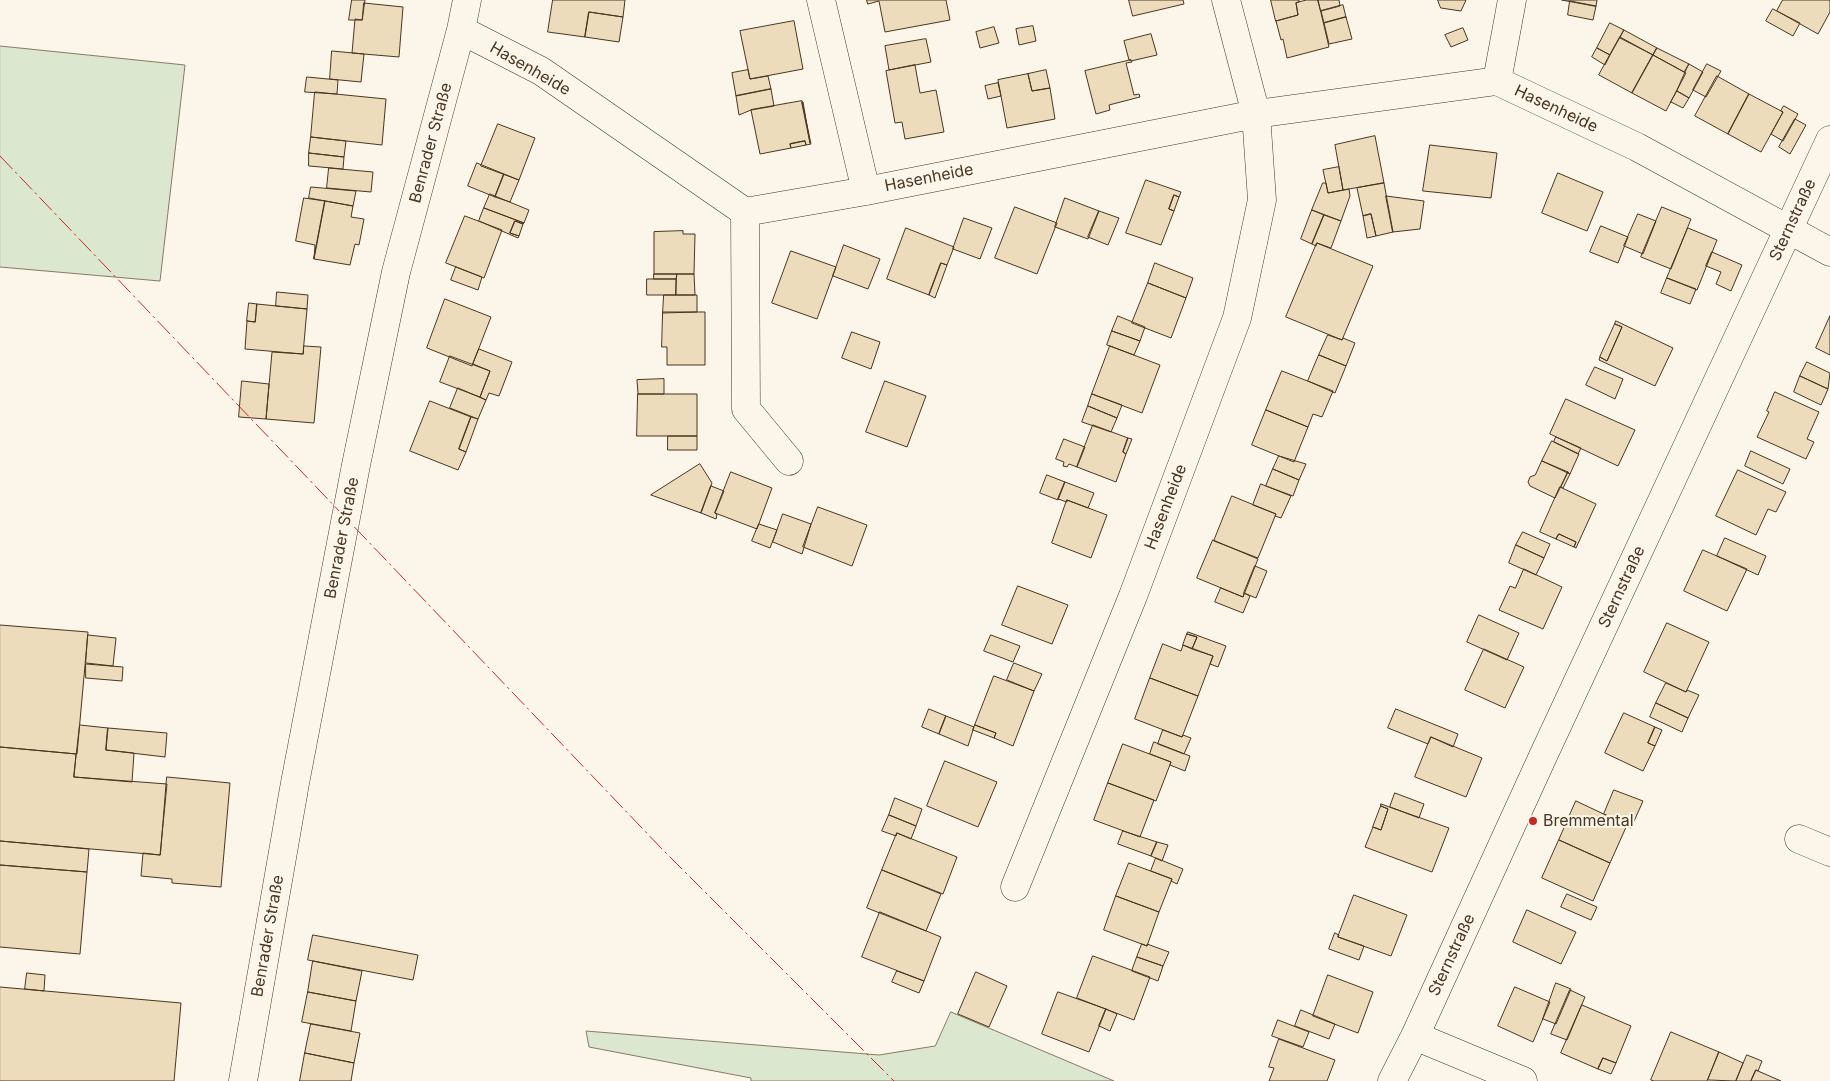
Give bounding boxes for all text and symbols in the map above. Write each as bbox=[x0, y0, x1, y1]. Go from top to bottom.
street label: Hasenheide bbox=[486, 38, 574, 100]
street label: Benrader Straße bbox=[406, 81, 456, 205]
street label: Hasenheide bbox=[1511, 81, 1601, 137]
street label: Hasenheide bbox=[883, 160, 975, 196]
street label: Sternstraße bbox=[1766, 176, 1820, 264]
street label: Hasenheide bbox=[1141, 462, 1191, 552]
street label: Benrader Straße bbox=[321, 476, 363, 600]
street label: Sternstraße bbox=[1595, 543, 1649, 631]
place label: Bremmental bbox=[1543, 811, 1634, 831]
marker: Bremmental bbox=[1527, 815, 1539, 827]
street label: Benrader Straße bbox=[248, 873, 288, 999]
street label: Sternstraße bbox=[1425, 911, 1479, 999]

